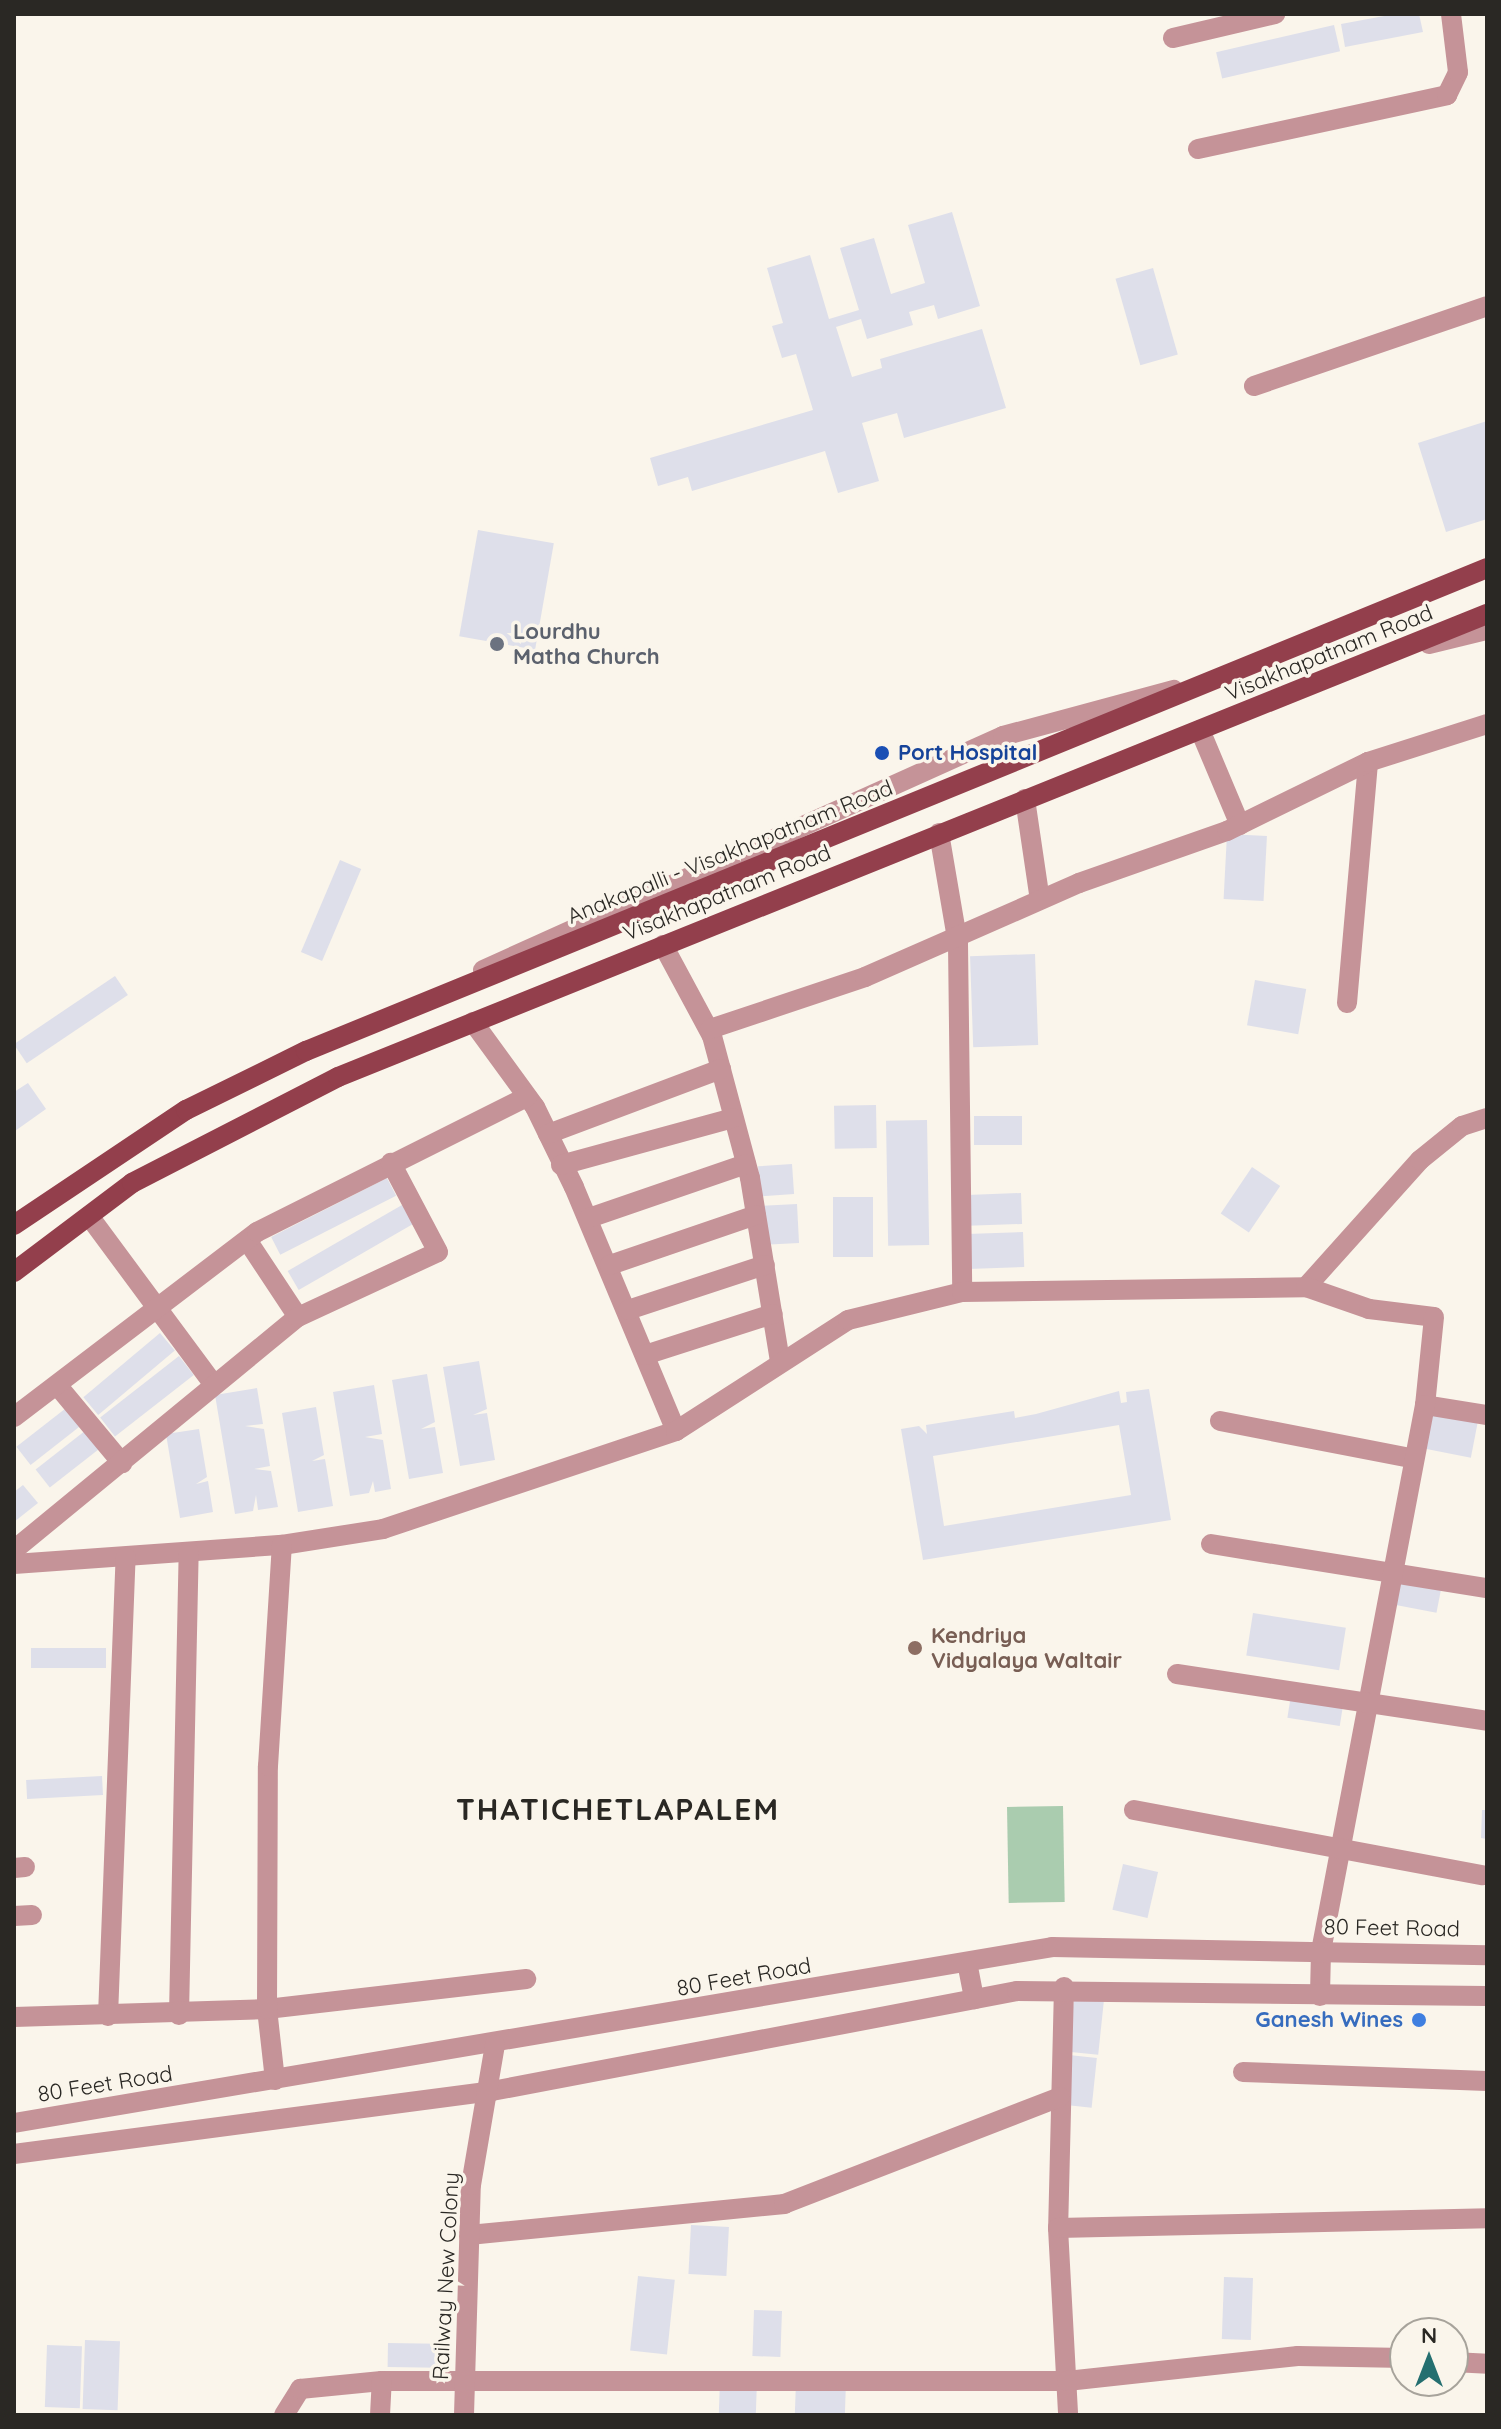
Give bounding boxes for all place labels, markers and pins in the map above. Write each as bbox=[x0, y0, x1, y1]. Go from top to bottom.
place label: Lourdhu Matha Church bbox=[513, 618, 660, 670]
marker: Lourdhu Matha Church bbox=[488, 635, 506, 653]
place label: Port Hospital bbox=[898, 740, 1037, 766]
marker: Port Hospital bbox=[873, 744, 891, 762]
place label: Kendriya Vidyalaya Waltair bbox=[931, 1622, 1122, 1674]
marker: Kendriya Vidyalaya Waltair bbox=[906, 1639, 924, 1657]
place label: Ganesh Wines bbox=[1255, 2007, 1403, 2033]
marker: Ganesh Wines bbox=[1410, 2011, 1428, 2029]

